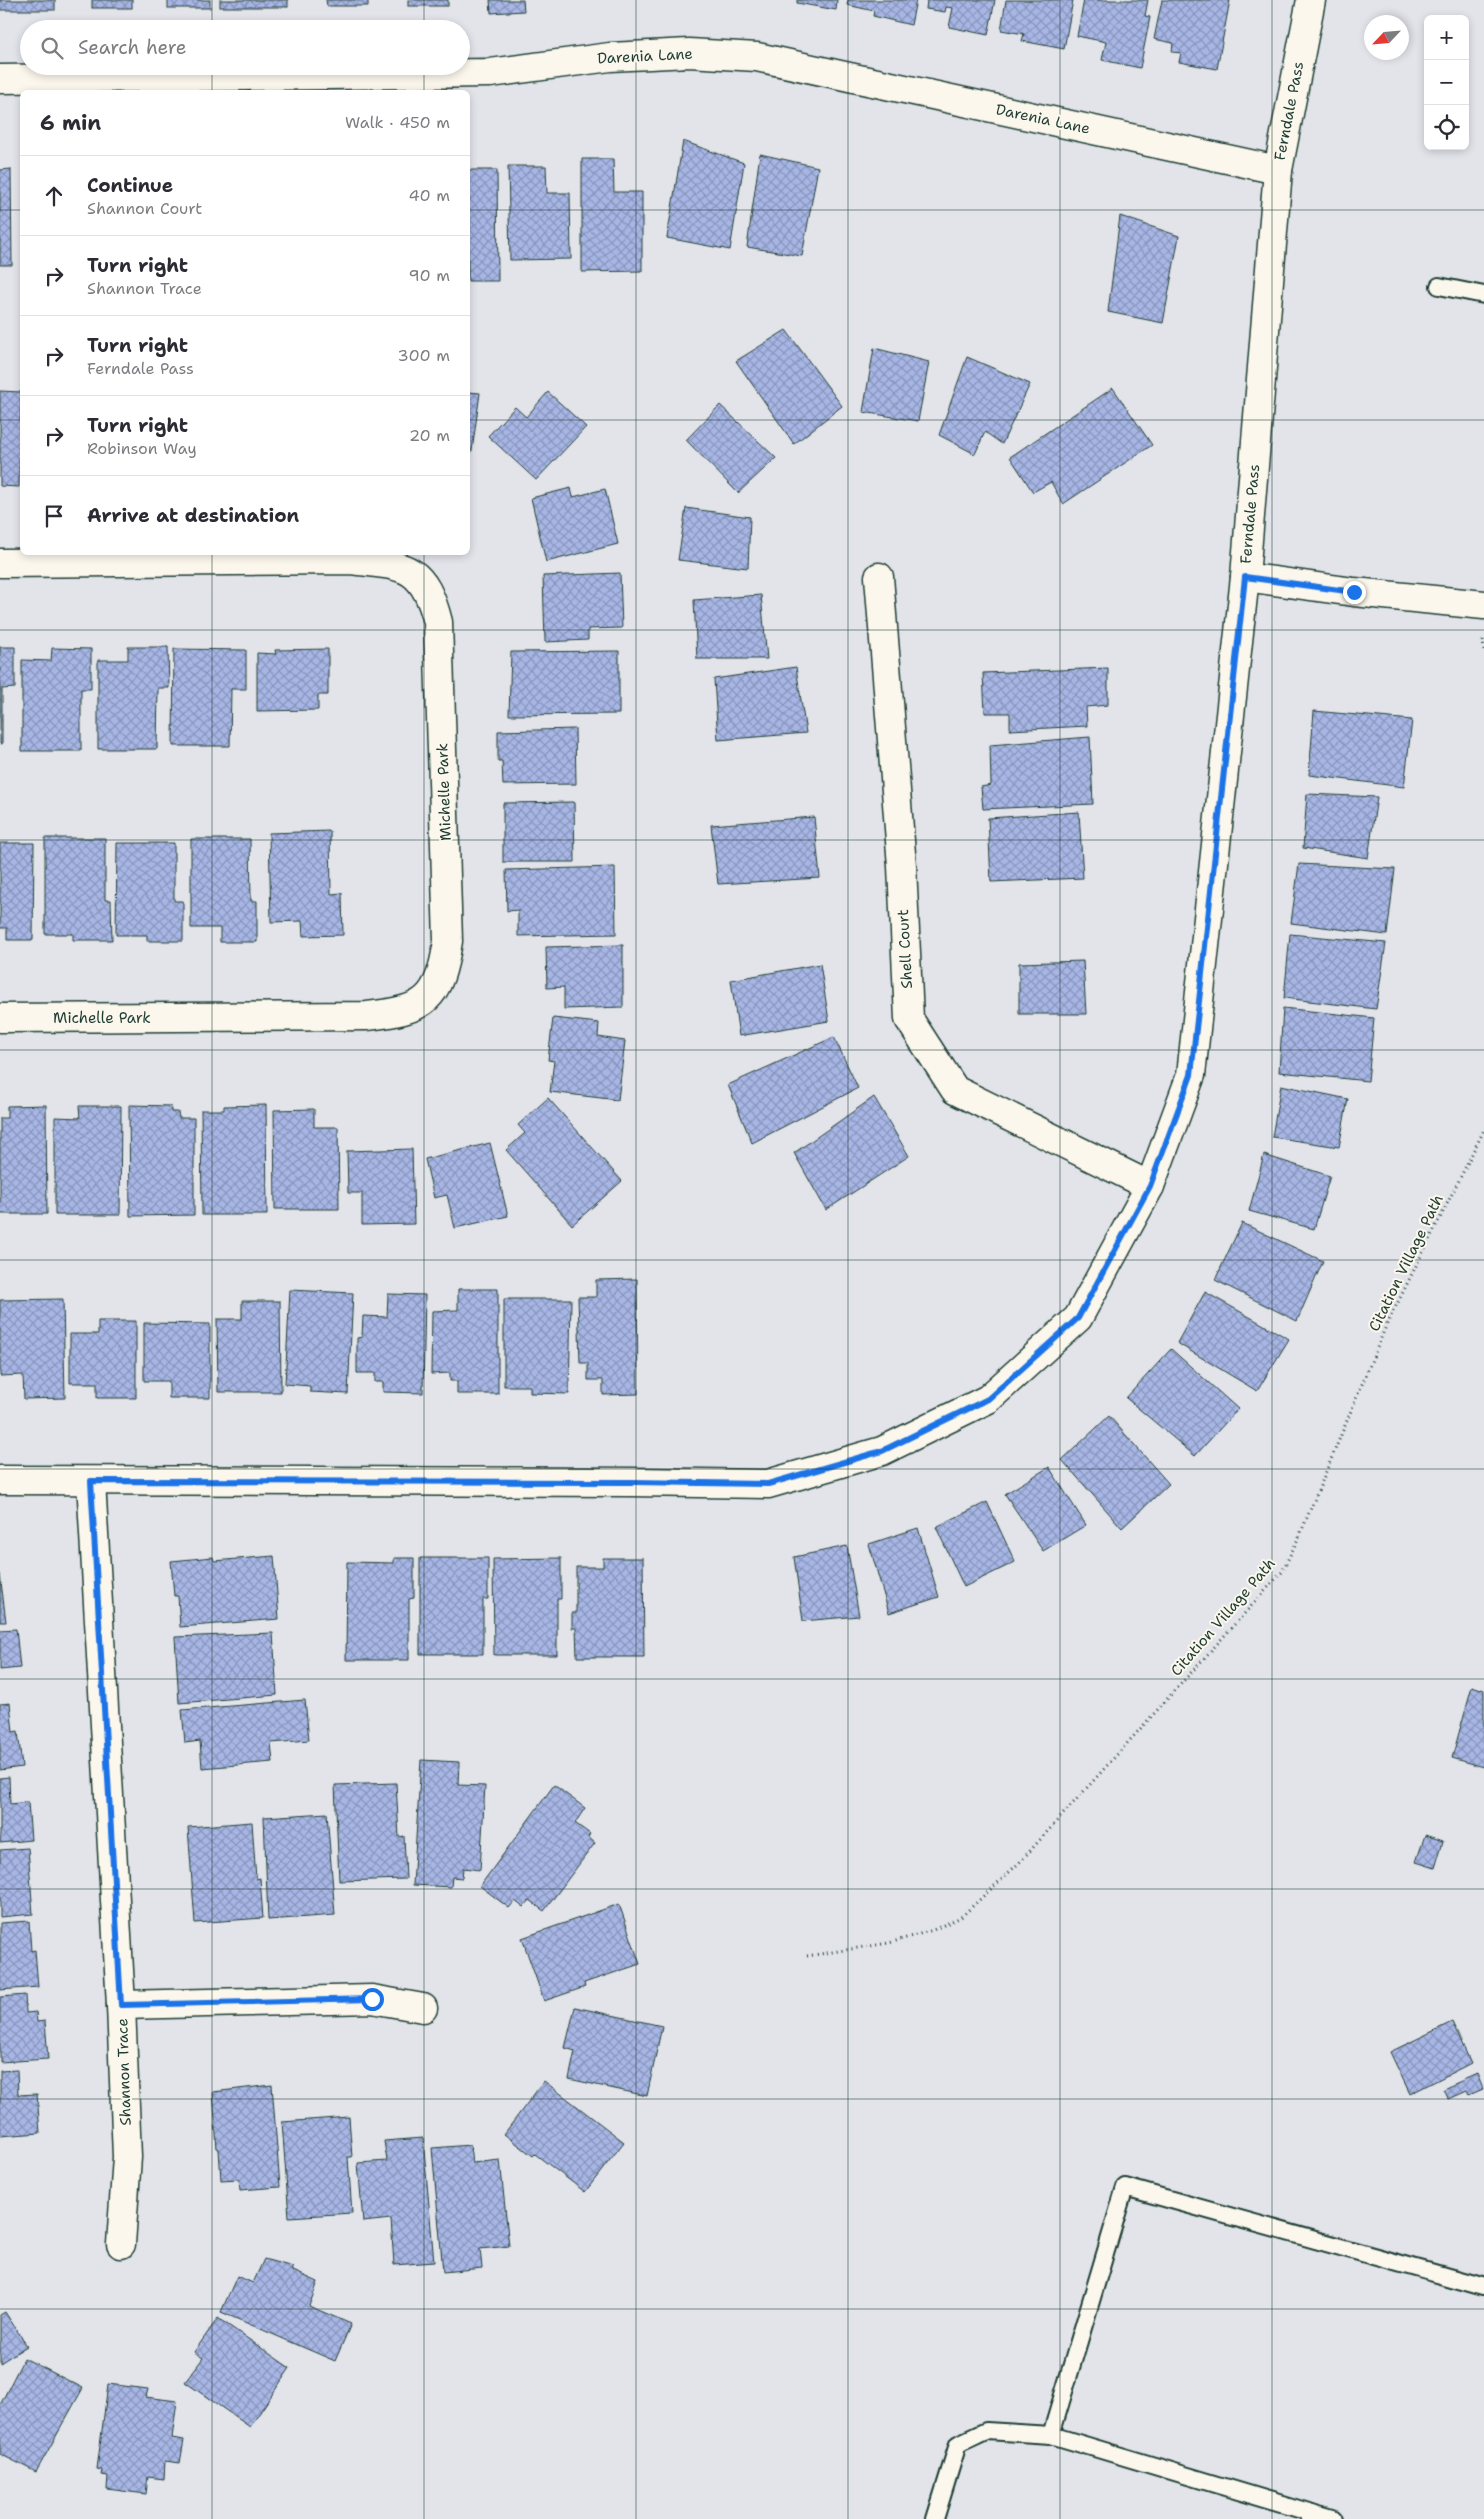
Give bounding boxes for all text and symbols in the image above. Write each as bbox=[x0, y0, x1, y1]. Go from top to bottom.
north arrow bbox=[1364, 15, 1409, 60]
map controls bbox=[1424, 15, 1469, 150]
button: + bbox=[1424, 15, 1469, 60]
search box bbox=[20, 20, 470, 75]
icon: search bbox=[38, 34, 66, 62]
text: Search here bbox=[78, 35, 187, 60]
street label: Darenia Lane bbox=[597, 44, 693, 68]
street label: Ferndale Pass bbox=[1270, 60, 1308, 162]
button: − bbox=[1424, 60, 1469, 105]
street label: Darenia Lane bbox=[994, 99, 1092, 139]
button: locate bbox=[1424, 105, 1469, 150]
text: 6 min bbox=[40, 109, 101, 137]
text: Walk · 450 m bbox=[345, 112, 450, 133]
text: Continue bbox=[87, 173, 173, 198]
icon: ahead bbox=[40, 182, 68, 210]
text: 40 m bbox=[408, 185, 450, 206]
text: Shannon Court bbox=[87, 198, 202, 219]
text: Turn right bbox=[87, 253, 188, 278]
icon: right bbox=[40, 262, 68, 290]
text: 90 m bbox=[409, 265, 450, 286]
text: Shannon Trace bbox=[87, 278, 202, 299]
text: Turn right bbox=[87, 333, 188, 358]
icon: right bbox=[40, 342, 68, 370]
text: 300 m bbox=[398, 345, 450, 366]
text: Ferndale Pass bbox=[87, 358, 194, 379]
text: Turn right bbox=[87, 413, 188, 438]
icon: right bbox=[40, 422, 68, 450]
text: 20 m bbox=[409, 425, 450, 446]
text: Robinson Way bbox=[87, 438, 197, 459]
street label: Ferndale Pass bbox=[1236, 463, 1264, 565]
icon: arrive bbox=[40, 502, 68, 530]
text: Arrive at destination bbox=[87, 503, 299, 528]
route end bbox=[1343, 581, 1366, 604]
street label: Michelle Park bbox=[432, 743, 456, 841]
street label: Shell Court bbox=[893, 909, 917, 989]
street label: Michelle Park bbox=[53, 1008, 151, 1028]
street label: Citation Village Path bbox=[1364, 1191, 1448, 1335]
street label: Citation Village Path bbox=[1166, 1554, 1280, 1680]
route start bbox=[361, 1988, 384, 2011]
street label: Shannon Trace bbox=[112, 2018, 136, 2126]

